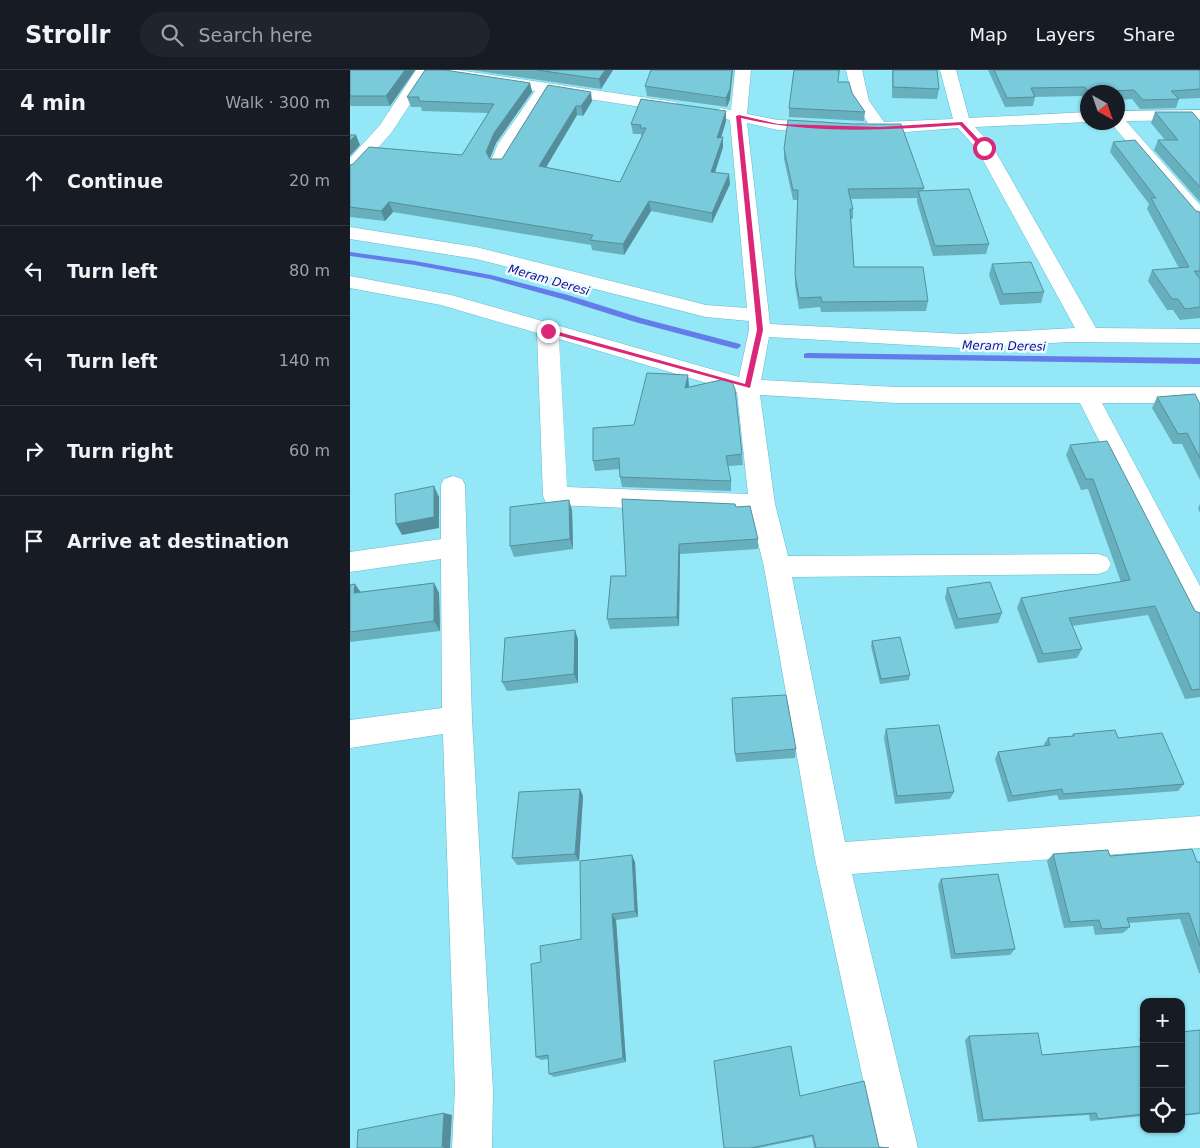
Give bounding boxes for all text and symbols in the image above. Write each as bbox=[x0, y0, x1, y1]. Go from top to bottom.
search box bbox=[140, 12, 490, 57]
text: Strollr bbox=[25, 21, 110, 49]
icon: search bbox=[158, 21, 186, 49]
text: Search here bbox=[198, 24, 313, 46]
text: Map bbox=[969, 24, 1007, 45]
text: Layers bbox=[1035, 24, 1095, 45]
text: Share bbox=[1123, 24, 1175, 45]
north arrow bbox=[1080, 85, 1125, 130]
text: 4 min bbox=[20, 91, 86, 115]
text: Walk · 300 m bbox=[225, 93, 330, 112]
route start bbox=[973, 137, 996, 160]
icon: ahead bbox=[20, 167, 48, 195]
text: Continue bbox=[67, 170, 163, 192]
text: 20 m bbox=[289, 171, 330, 190]
icon: left bbox=[20, 257, 48, 285]
text: Turn left bbox=[67, 260, 158, 282]
text: 80 m bbox=[289, 261, 330, 280]
water label: Meram Deresi bbox=[507, 262, 592, 298]
route end bbox=[537, 320, 560, 343]
water label: Meram Deresi bbox=[962, 338, 1047, 354]
icon: left bbox=[20, 347, 48, 375]
text: Turn left bbox=[67, 350, 158, 372]
text: 140 m bbox=[279, 351, 330, 370]
icon: right bbox=[20, 437, 48, 465]
text: Turn right bbox=[67, 440, 173, 462]
text: 60 m bbox=[289, 441, 330, 460]
icon: arrive bbox=[20, 527, 48, 555]
text: Arrive at destination bbox=[67, 530, 289, 552]
map controls bbox=[1140, 998, 1185, 1133]
button: + bbox=[1140, 998, 1185, 1043]
button: − bbox=[1140, 1043, 1185, 1088]
button: locate bbox=[1140, 1088, 1185, 1133]

